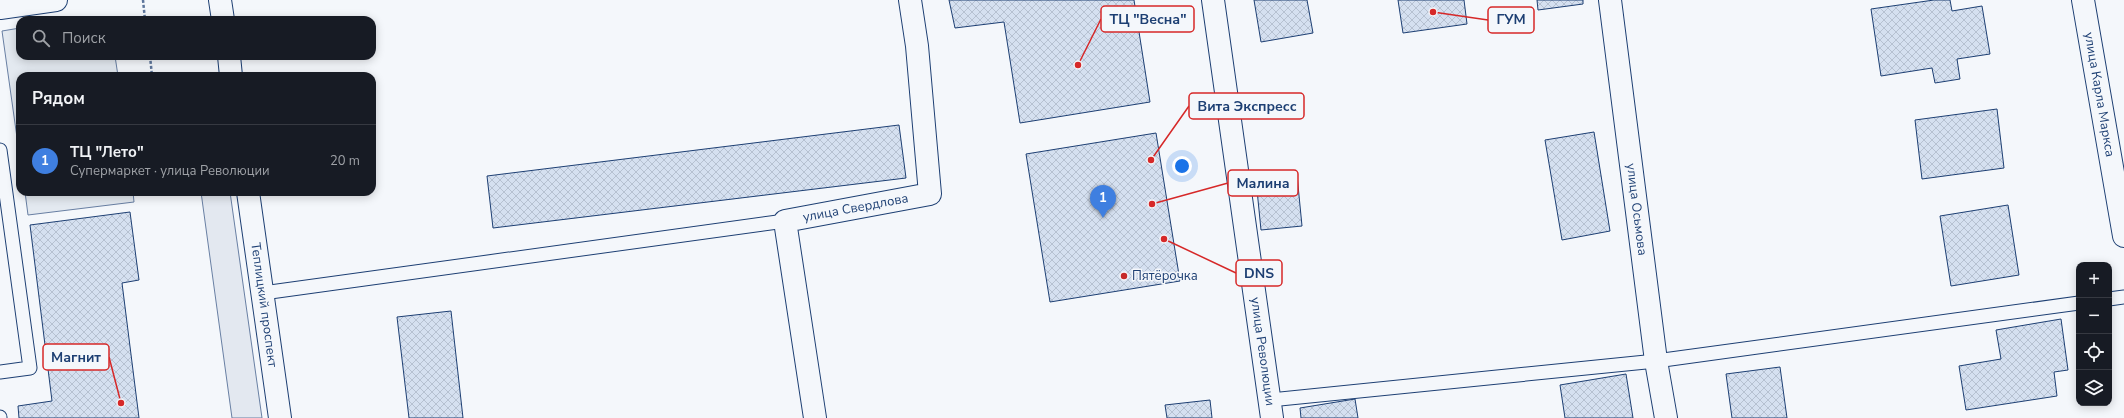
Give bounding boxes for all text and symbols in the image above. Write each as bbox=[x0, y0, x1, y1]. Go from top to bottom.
callout: ТЦ "Весна" bbox=[1101, 6, 1194, 32]
callout: ГУМ bbox=[1488, 7, 1534, 33]
text: ТЦ "Весна" bbox=[1110, 10, 1186, 29]
text: ГУМ bbox=[1496, 10, 1526, 29]
search box bbox=[16, 16, 376, 60]
icon: search bbox=[30, 27, 52, 49]
text: Поиск bbox=[62, 28, 106, 48]
street label: улица Карла Маркса bbox=[2080, 31, 2119, 158]
text: Рядом bbox=[32, 87, 85, 110]
callout: Вита Экспресс bbox=[1189, 93, 1304, 119]
text: Вита Экспресс bbox=[1198, 97, 1297, 116]
text: ТЦ "Лето" bbox=[70, 142, 144, 162]
text: 1 bbox=[41, 152, 49, 170]
text: 20 m bbox=[330, 152, 360, 170]
your location bbox=[1172, 156, 1192, 176]
text: Супермаркет · улица Революции bbox=[70, 162, 270, 180]
street label: улица Осьмова bbox=[1622, 162, 1651, 256]
callout: Малина bbox=[1228, 170, 1298, 196]
text: Малина bbox=[1236, 174, 1290, 193]
pin: 1 bbox=[1090, 185, 1116, 218]
street label: улица Свердлова bbox=[801, 189, 910, 227]
street label: Теплицкий проспект bbox=[246, 241, 282, 369]
callout: DNS bbox=[1236, 260, 1282, 286]
map controls bbox=[2076, 262, 2112, 406]
button: + bbox=[2076, 262, 2112, 298]
text: DNS bbox=[1244, 264, 1274, 283]
place label: Пятёрочка bbox=[1132, 267, 1198, 285]
marker: Пятёрочка bbox=[1119, 271, 1129, 281]
street label: улица Революции bbox=[1246, 296, 1279, 407]
button: − bbox=[2076, 298, 2112, 334]
button: locate bbox=[2076, 334, 2112, 370]
callout: Магнит bbox=[43, 344, 109, 370]
text: Магнит bbox=[51, 348, 101, 367]
button: layers bbox=[2076, 370, 2112, 406]

